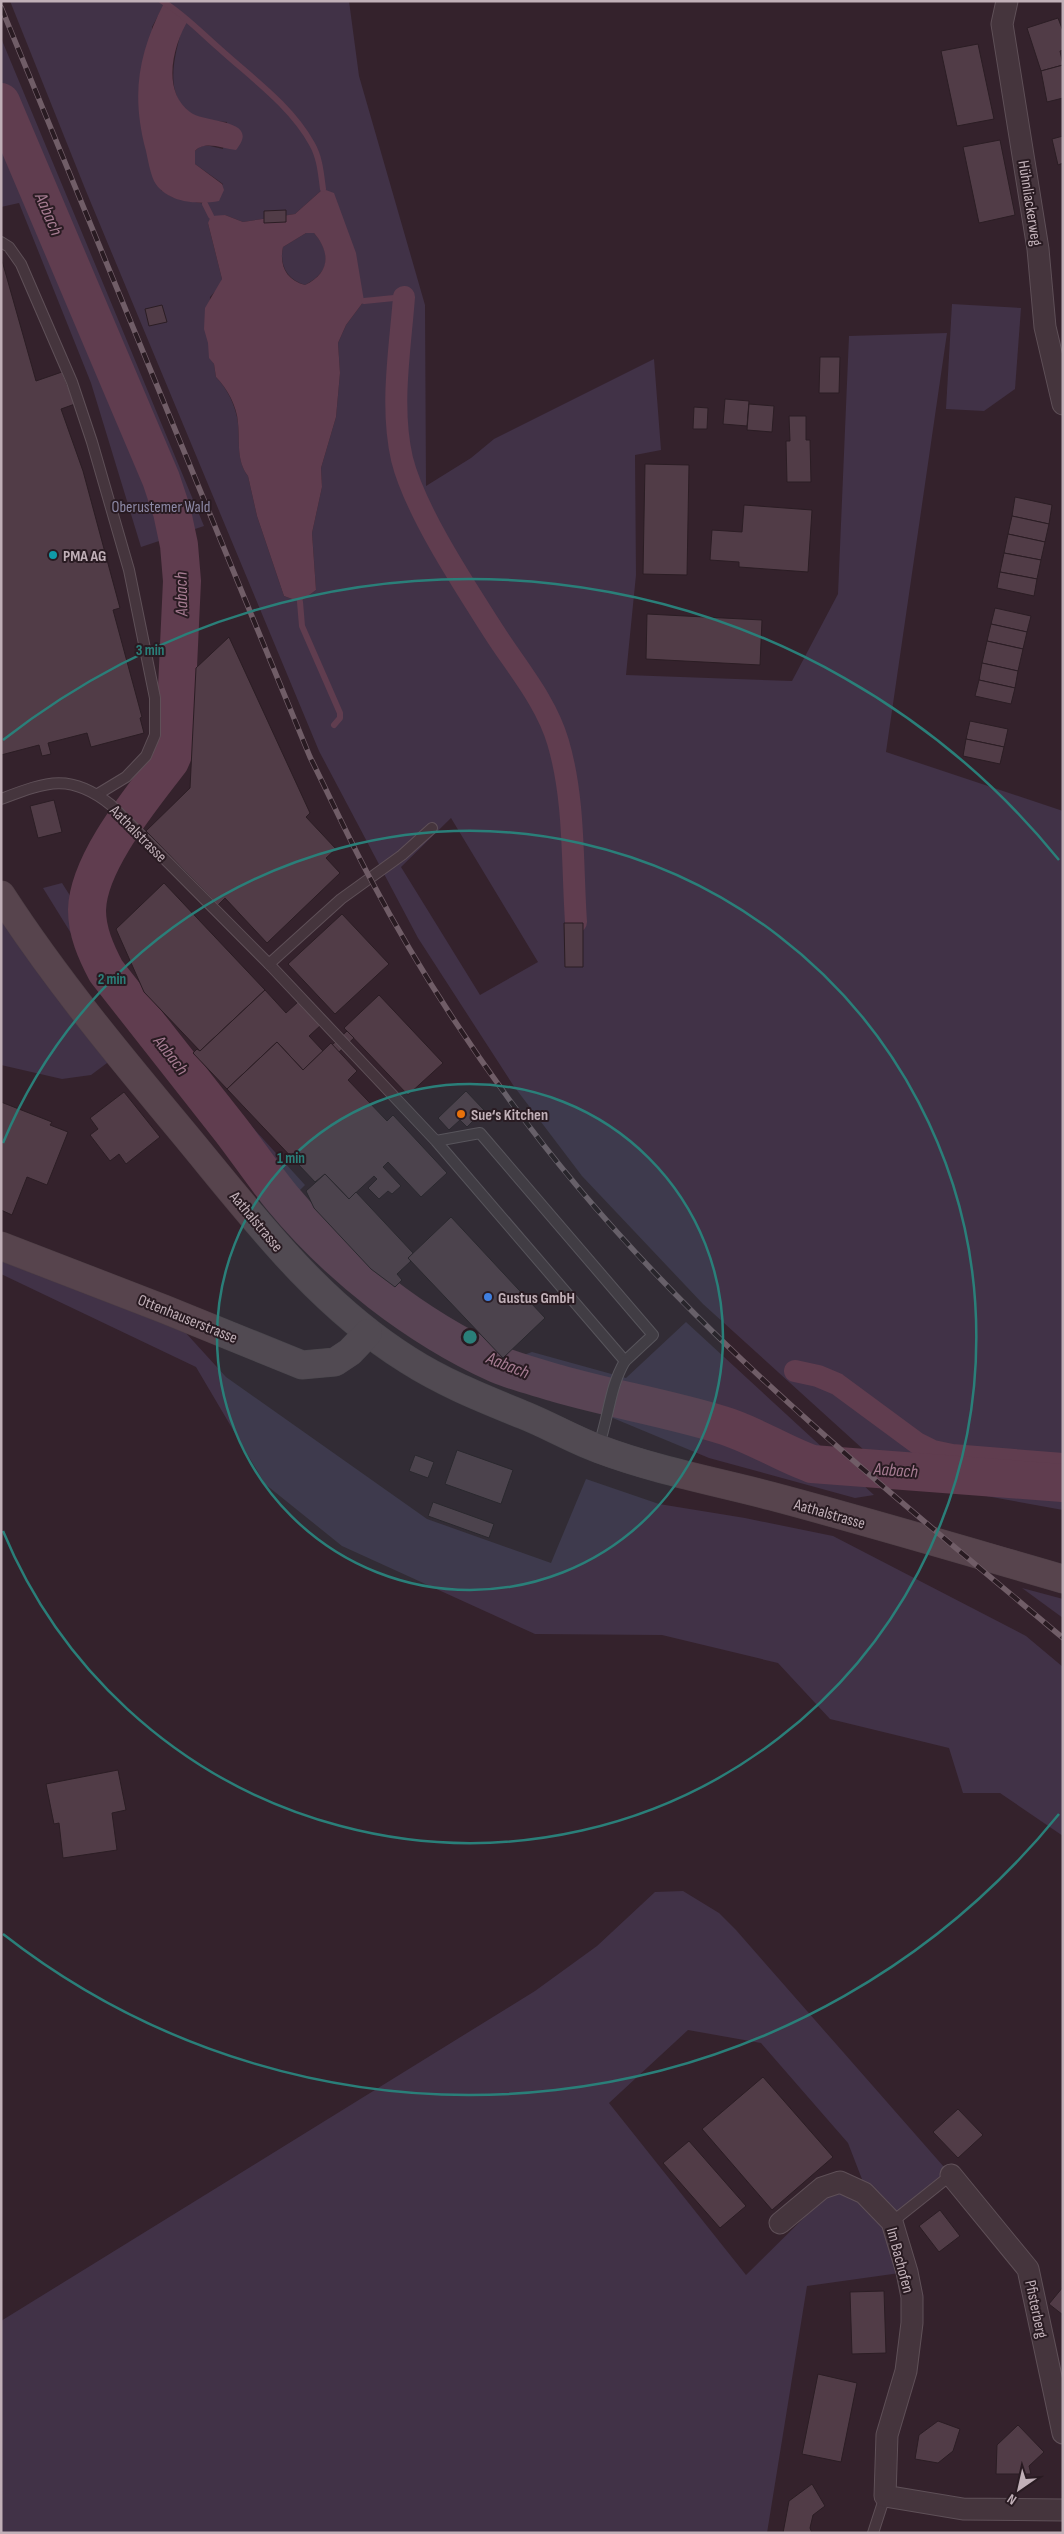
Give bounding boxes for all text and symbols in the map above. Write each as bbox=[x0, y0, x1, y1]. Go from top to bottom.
street label: Hühnliackerweg bbox=[1013, 159, 1046, 247]
water label: Aabach bbox=[30, 189, 67, 239]
park label: Oberustemer Wald bbox=[112, 498, 210, 517]
place label: PMA AG bbox=[63, 547, 106, 566]
marker: PMA AG bbox=[47, 549, 59, 561]
water label: Aabach bbox=[171, 571, 192, 617]
text: 3 min bbox=[136, 641, 164, 660]
street label: Aathalstrasse bbox=[105, 801, 170, 867]
text: 2 min bbox=[98, 970, 126, 989]
water label: Aabach bbox=[148, 1031, 193, 1080]
place label: Sue‘s Kitchen bbox=[471, 1106, 548, 1125]
marker: Sue‘s Kitchen bbox=[455, 1108, 467, 1120]
text: 1 min bbox=[277, 1149, 305, 1168]
street label: Aathalstrasse bbox=[224, 1187, 287, 1256]
place label: Gustus GmbH bbox=[498, 1289, 575, 1308]
street label: Ottenhauserstrasse bbox=[135, 1291, 240, 1348]
marker: Gustus GmbH bbox=[482, 1291, 494, 1303]
centre of rings bbox=[461, 1328, 479, 1346]
water label: Aabach bbox=[482, 1347, 533, 1384]
water label: Aabach bbox=[872, 1458, 919, 1483]
street label: Aathalstrasse bbox=[791, 1495, 867, 1534]
street label: Im Bachofen bbox=[882, 2226, 917, 2295]
street label: Pfisterberg bbox=[1020, 2278, 1051, 2340]
north arrow bbox=[994, 2464, 1044, 2514]
text: N bbox=[1004, 2490, 1020, 2509]

